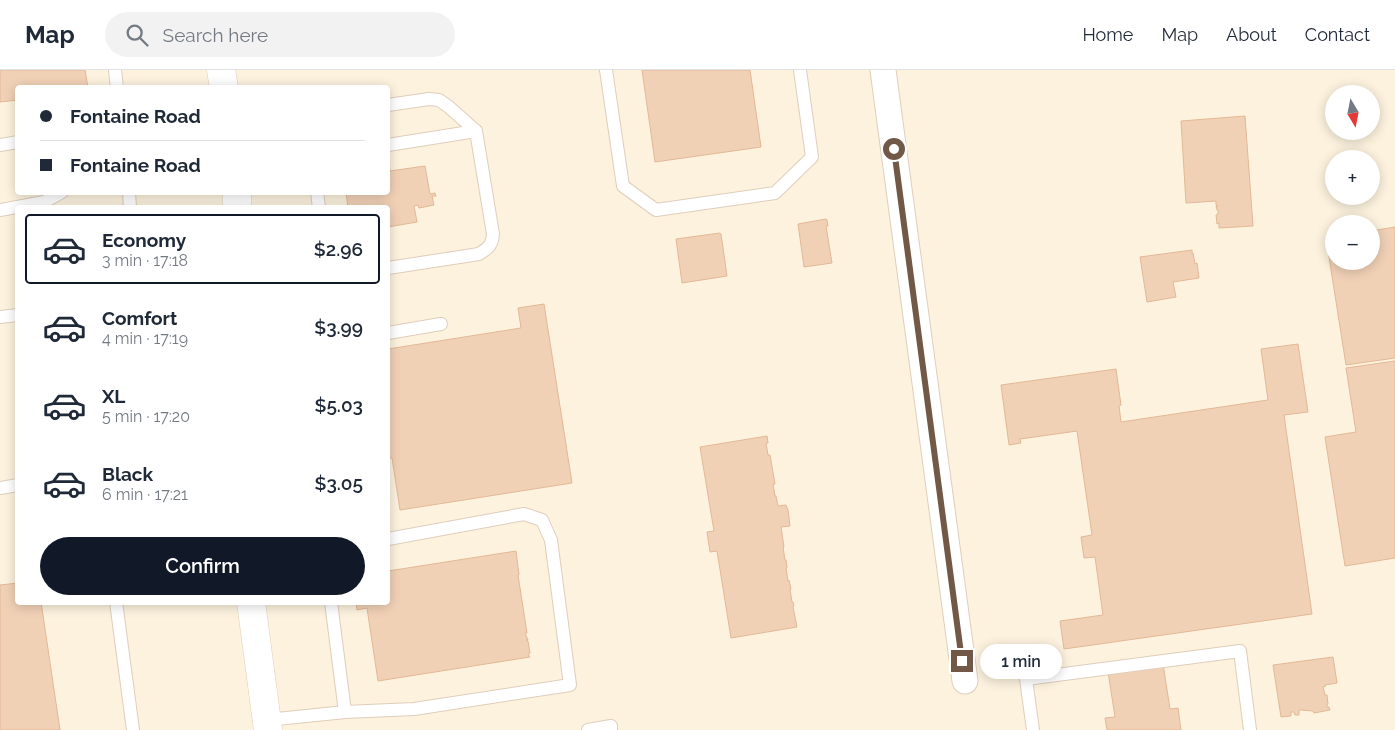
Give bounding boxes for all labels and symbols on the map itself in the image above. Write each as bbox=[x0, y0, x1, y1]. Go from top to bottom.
north arrow bbox=[1325, 85, 1380, 140]
route start bbox=[883, 138, 905, 160]
callout: 1 min bbox=[980, 644, 1062, 678]
route end bbox=[951, 650, 973, 672]

